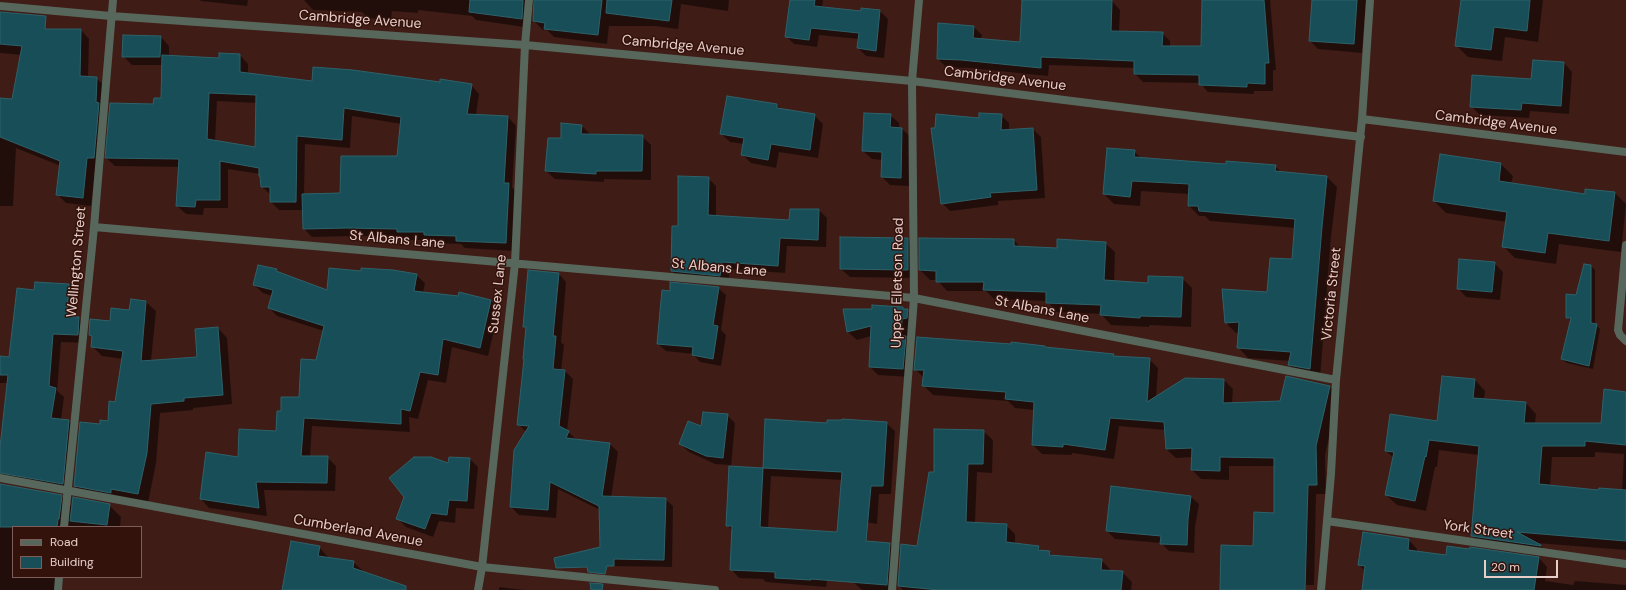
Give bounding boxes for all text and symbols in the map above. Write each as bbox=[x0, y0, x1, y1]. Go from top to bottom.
street label: Cambridge Avenue bbox=[298, 7, 422, 33]
street label: Cambridge Avenue bbox=[621, 32, 745, 60]
street label: Cambridge Avenue bbox=[943, 63, 1067, 95]
street label: Cambridge Avenue bbox=[1434, 107, 1558, 139]
street label: Wellington Street bbox=[64, 206, 90, 318]
street label: Upper Elletson Road bbox=[888, 218, 908, 348]
street label: St Albans Lane bbox=[349, 227, 445, 253]
street label: Victoria Street bbox=[1319, 247, 1345, 341]
street label: Sussex Lane bbox=[485, 254, 511, 334]
street label: St Albans Lane bbox=[671, 255, 767, 281]
street label: St Albans Lane bbox=[993, 293, 1091, 327]
street label: Cumberland Avenue bbox=[292, 511, 424, 551]
street label: York Street bbox=[1442, 517, 1514, 543]
legend bbox=[12, 526, 142, 578]
text: Road bbox=[50, 534, 78, 550]
scale bar bbox=[1486, 552, 1560, 578]
text: Building bbox=[50, 554, 94, 570]
text: 20 m bbox=[1491, 559, 1520, 575]

